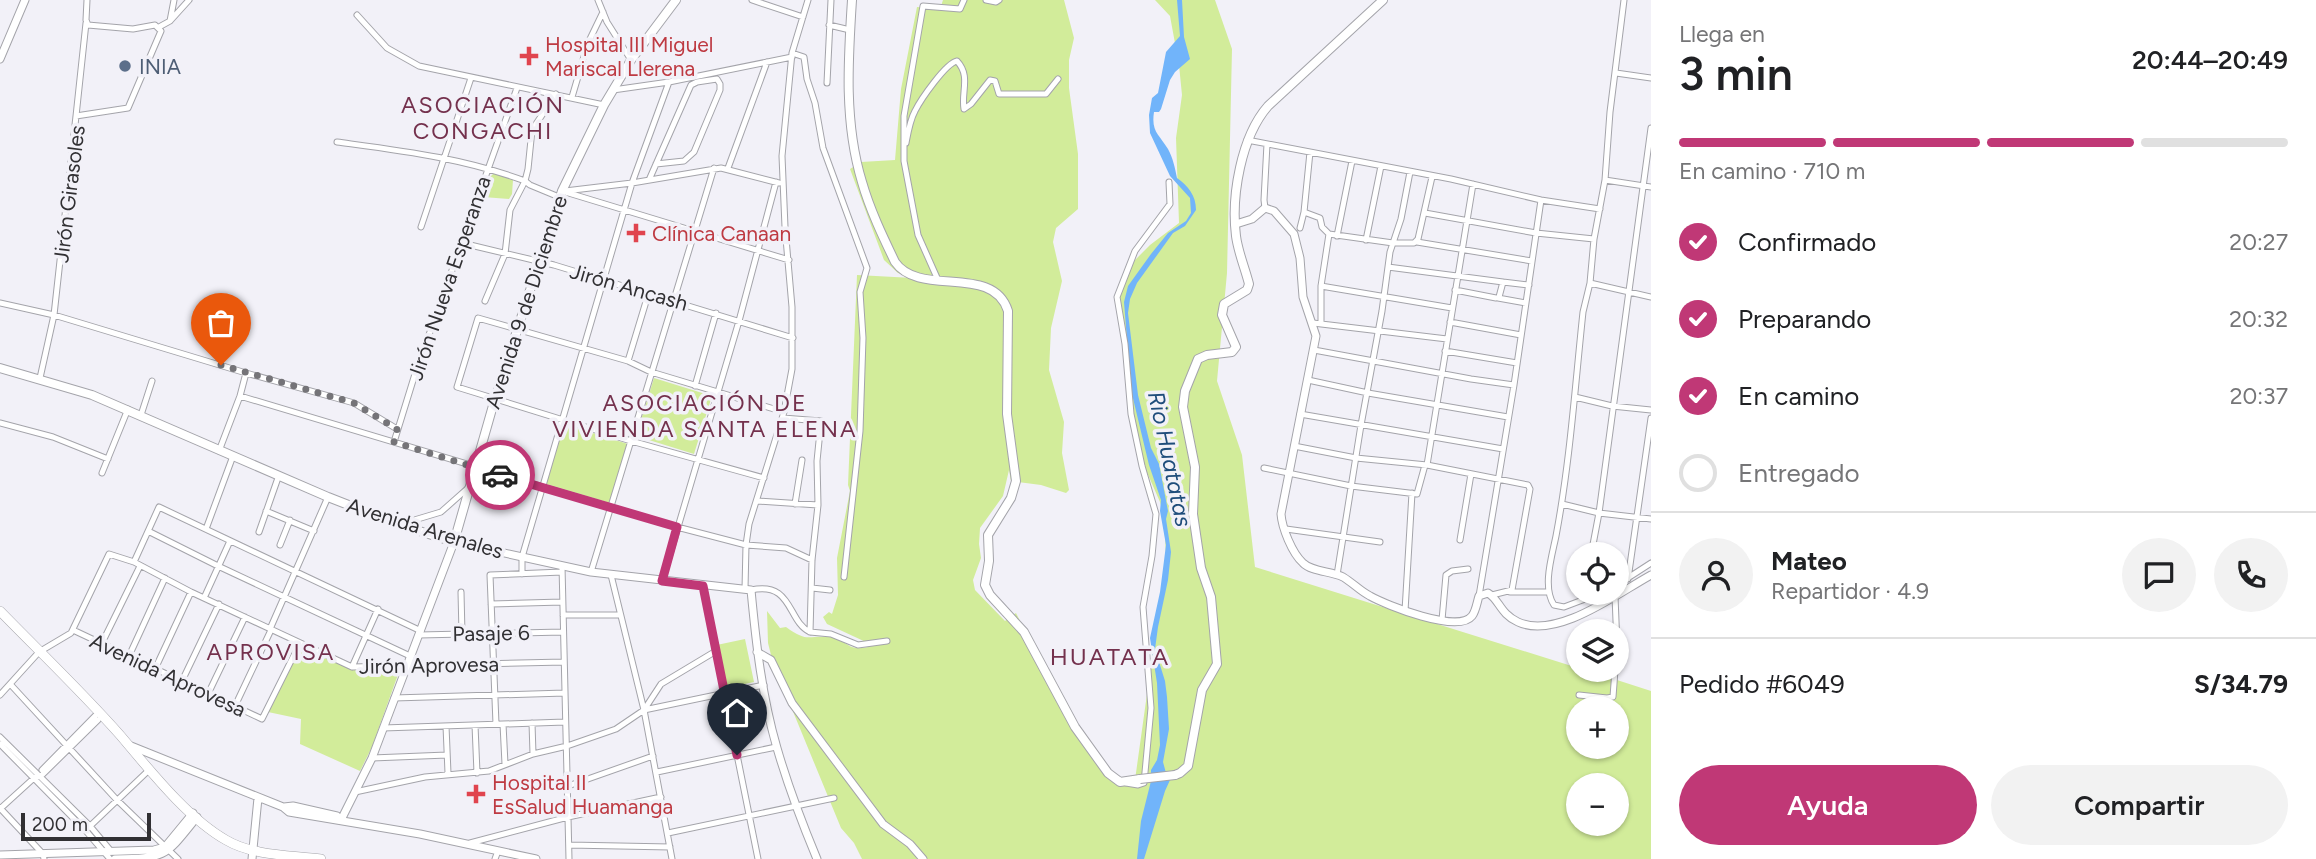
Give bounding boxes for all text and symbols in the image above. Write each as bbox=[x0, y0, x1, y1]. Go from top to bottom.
text: Llega en bbox=[1679, 20, 1765, 48]
place label: Hospital III Miguel Mariscal Llerena bbox=[545, 32, 713, 81]
text: 20:44–20:49 bbox=[2132, 44, 2288, 76]
marker: Hospital III Miguel Mariscal Llerena bbox=[519, 46, 539, 66]
text: 3 min bbox=[1679, 46, 1793, 102]
place label: INIA bbox=[139, 54, 181, 79]
marker: INIA bbox=[117, 58, 133, 74]
district label: ASOCIACIÓN CONGACHI bbox=[401, 91, 565, 145]
street label: Jirón Girasoles bbox=[48, 124, 90, 264]
text: En camino · 710 m bbox=[1679, 157, 1865, 185]
street label: Jirón Nueva Esperanza bbox=[402, 173, 496, 383]
street label: Avenida 9 de Diciembre bbox=[480, 192, 572, 412]
place label: Clínica Canaan bbox=[652, 221, 791, 246]
marker: Clínica Canaan bbox=[626, 223, 646, 243]
icon: check bbox=[1679, 223, 1717, 261]
text: Confirmado bbox=[1738, 226, 1876, 258]
text: 20:27 bbox=[2229, 228, 2288, 256]
street label: Jirón Ancash bbox=[567, 258, 691, 316]
pin bbox=[191, 293, 251, 365]
icon: check bbox=[1679, 300, 1717, 338]
text: Preparando bbox=[1738, 303, 1871, 335]
icon: bag bbox=[202, 304, 240, 342]
text: 20:32 bbox=[2229, 305, 2288, 333]
icon: check bbox=[1679, 377, 1717, 415]
text: En camino bbox=[1738, 380, 1859, 412]
text: 20:37 bbox=[2230, 382, 2288, 410]
district label: ASOCIACIÓN DE VIVIENDA SANTA ELENA bbox=[552, 389, 858, 443]
water label: Rio Huatatas bbox=[1142, 389, 1198, 530]
courier bbox=[465, 440, 535, 510]
icon: car bbox=[481, 456, 519, 494]
text: Entregado bbox=[1738, 457, 1860, 489]
street label: Avenida Arenales bbox=[344, 492, 506, 564]
button: person bbox=[1679, 538, 1753, 612]
button: chat bbox=[2122, 538, 2196, 612]
button: phone bbox=[2214, 538, 2288, 612]
map controls bbox=[1566, 542, 1629, 836]
button: locate bbox=[1566, 542, 1629, 605]
text: Mateo bbox=[1771, 545, 1847, 577]
text: Repartidor · 4.9 bbox=[1771, 577, 1929, 605]
button: layers bbox=[1566, 619, 1629, 682]
street label: Pasaje 6 bbox=[452, 620, 530, 646]
street label: Avenida Aprovesa bbox=[86, 628, 250, 722]
district label: APROVISA bbox=[207, 638, 335, 666]
district label: HUATATA bbox=[1050, 642, 1170, 671]
street label: Jirón Aprovesa bbox=[359, 651, 499, 679]
text: Pedido #6049 bbox=[1679, 668, 1845, 700]
text: S/34.79 bbox=[2194, 668, 2288, 700]
pin bbox=[707, 683, 767, 755]
icon: home bbox=[718, 694, 756, 732]
button: + bbox=[1566, 696, 1629, 759]
button: Ayuda bbox=[1679, 765, 1977, 845]
button: Compartir bbox=[1991, 765, 2288, 845]
place label: Hospital II EsSalud Huamanga bbox=[492, 770, 673, 819]
button: − bbox=[1566, 773, 1629, 836]
marker: Hospital II EsSalud Huamanga bbox=[466, 784, 486, 804]
scale bar bbox=[21, 810, 150, 842]
text: 200 m bbox=[32, 813, 88, 836]

